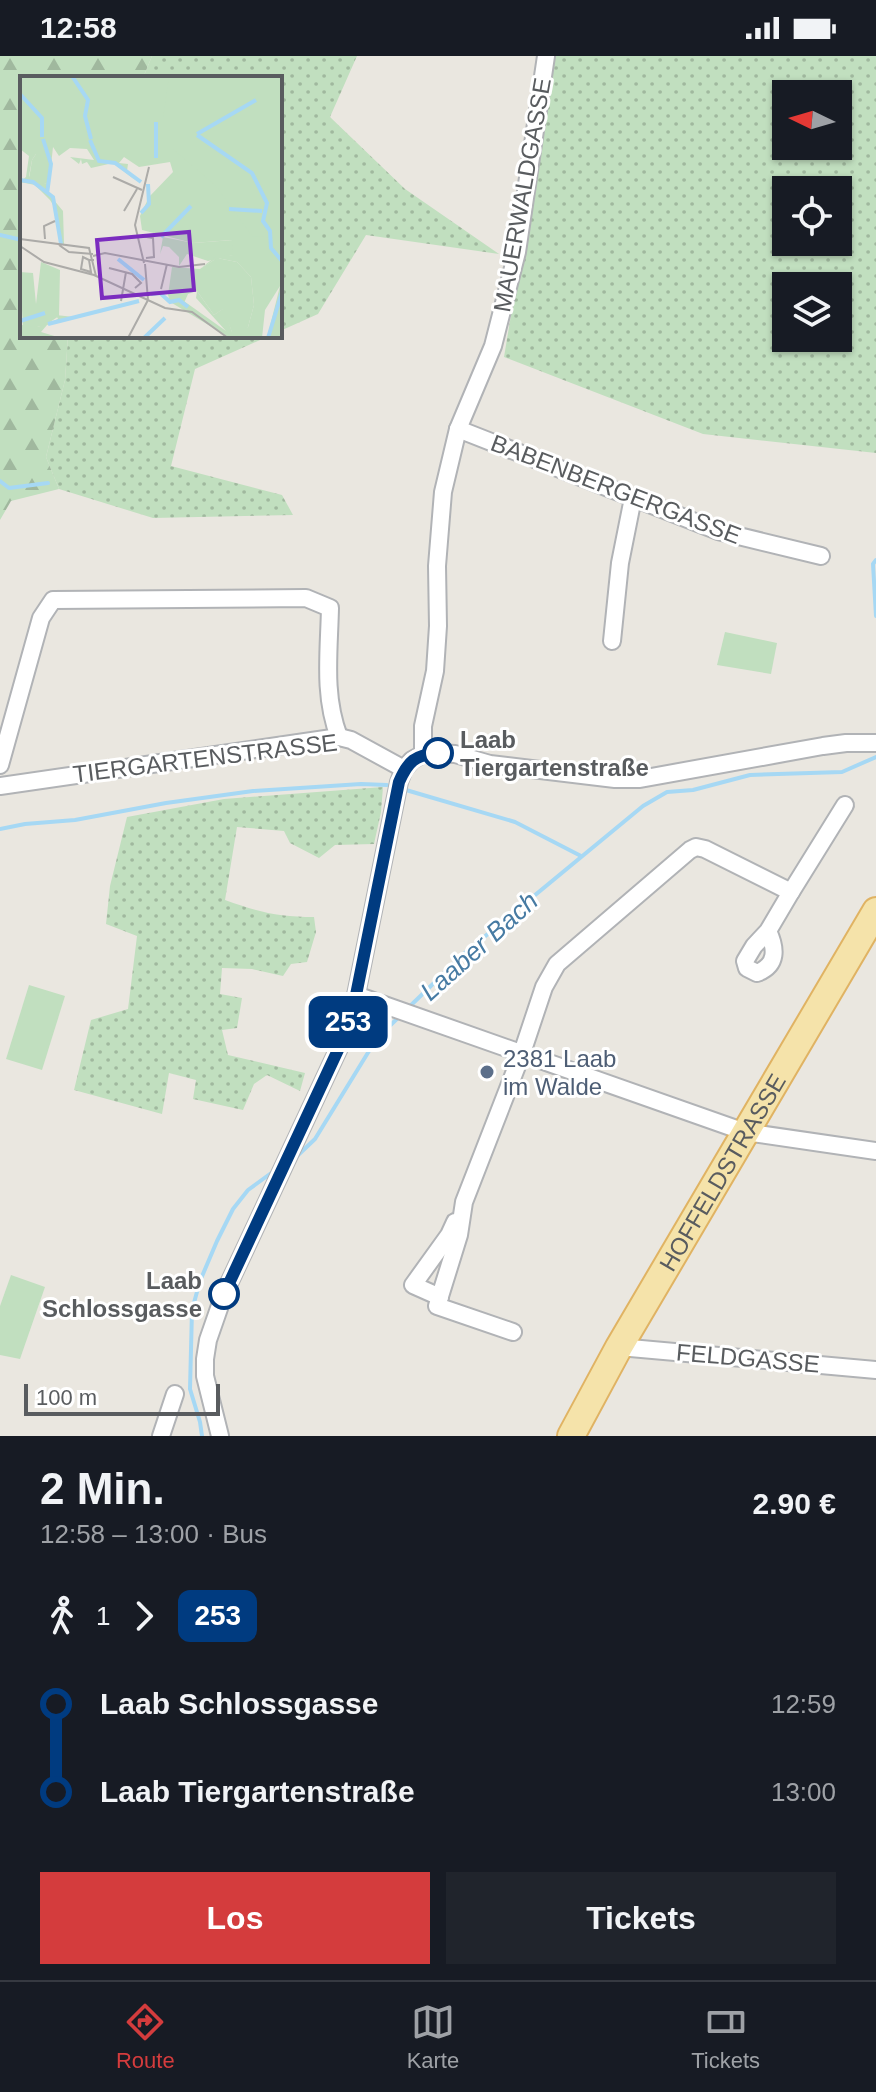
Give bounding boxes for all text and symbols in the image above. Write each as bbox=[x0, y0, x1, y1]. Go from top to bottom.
text: 12:58 bbox=[40, 11, 117, 44]
inset map bbox=[20, 76, 282, 338]
street label: MAUERWALDGASSE bbox=[488, 76, 556, 314]
north arrow bbox=[772, 80, 852, 160]
map controls bbox=[772, 80, 852, 352]
button: locate bbox=[772, 176, 852, 256]
button: layers bbox=[772, 272, 852, 352]
street label: BABENBERGERGASSE bbox=[487, 429, 745, 549]
place label: Laab Tiergartenstraße bbox=[460, 726, 649, 781]
street label: TIERGARTENSTRASSE bbox=[71, 728, 339, 788]
marker: Laab Tiergartenstraße bbox=[423, 738, 453, 768]
water label: Laaber Bach bbox=[414, 886, 544, 1006]
line badge: 253 bbox=[302, 996, 394, 1048]
text: 253 bbox=[325, 1006, 371, 1037]
place label: 2381 Laab im Walde bbox=[503, 1045, 616, 1100]
marker: 2381 Laab im Walde bbox=[478, 1063, 496, 1081]
street label: HOFFELDSTRASSE bbox=[653, 1069, 791, 1276]
place label: Laab Schlossgasse bbox=[42, 1267, 202, 1322]
marker: Laab Schlossgasse bbox=[209, 1279, 239, 1309]
street label: FELDGASSE bbox=[675, 1338, 821, 1378]
scale bar bbox=[24, 1380, 220, 1416]
text: 100 m bbox=[36, 1385, 97, 1410]
text: 2 Min. bbox=[40, 1464, 165, 1513]
text: 2.90 € bbox=[753, 1487, 836, 1520]
text: 12:58 – 13:00 · Bus bbox=[40, 1519, 267, 1549]
icon: walk bbox=[40, 1594, 84, 1638]
icon: forward bbox=[122, 1594, 166, 1638]
text: 253 bbox=[194, 1600, 241, 1631]
text: 1 bbox=[96, 1601, 110, 1631]
text: Laab Schlossgasse bbox=[100, 1687, 378, 1720]
text: 12:59 bbox=[771, 1689, 836, 1719]
text: Laab Tiergartenstraße bbox=[100, 1775, 415, 1808]
text: 13:00 bbox=[771, 1777, 836, 1807]
button: Los bbox=[40, 1872, 430, 1964]
button: Tickets bbox=[446, 1872, 836, 1964]
tab: Route bbox=[116, 2000, 175, 2074]
tab: Karte bbox=[407, 2000, 459, 2074]
tab: Tickets bbox=[691, 2000, 760, 2074]

